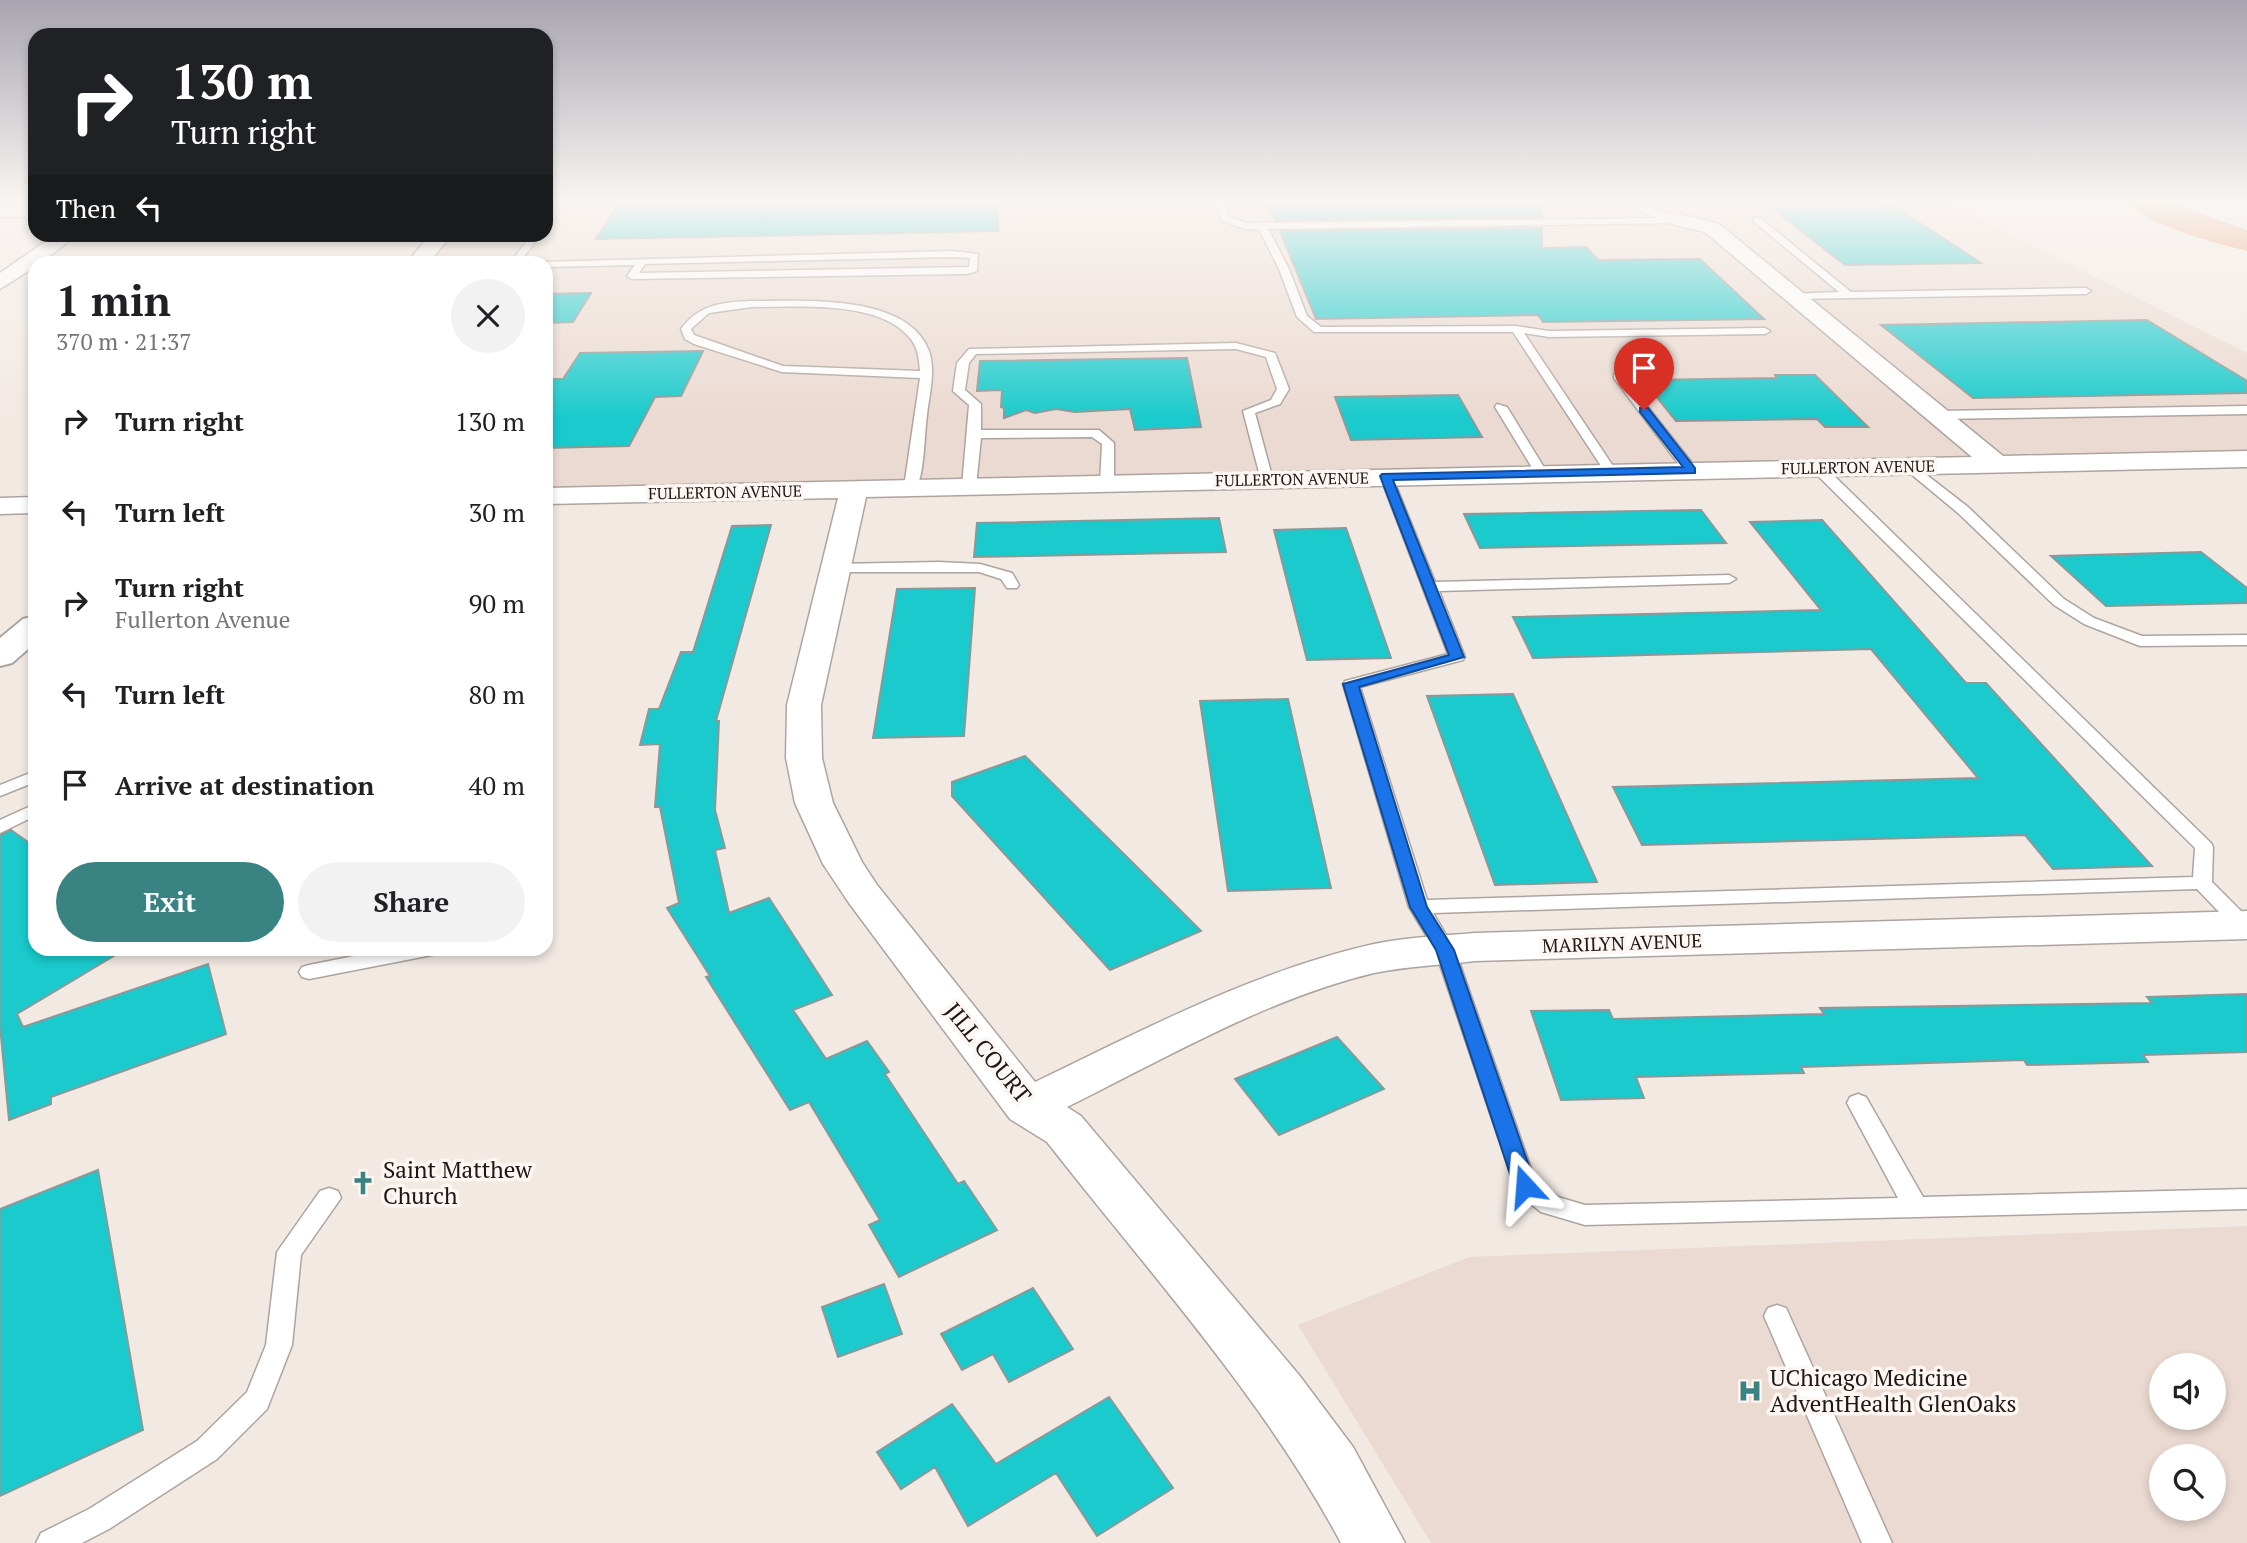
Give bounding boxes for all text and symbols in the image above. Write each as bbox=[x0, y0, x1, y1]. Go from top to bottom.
text: 130 m bbox=[171, 48, 313, 113]
icon: right bbox=[56, 56, 147, 147]
text: Turn right bbox=[171, 111, 317, 153]
icon: left bbox=[130, 189, 168, 227]
text: Then bbox=[56, 191, 116, 225]
text: 1 min bbox=[56, 272, 171, 328]
button: close bbox=[451, 279, 525, 353]
text: 370 m · 21:37 bbox=[56, 326, 191, 357]
pin bbox=[1614, 338, 1674, 410]
icon: arrive bbox=[1625, 349, 1663, 387]
icon: right bbox=[56, 402, 94, 440]
text: Turn right bbox=[115, 404, 244, 438]
text: 130 m bbox=[455, 404, 525, 438]
street label: FULLERTON AVENUE bbox=[1781, 455, 1935, 479]
street label: FULLERTON AVENUE bbox=[1215, 467, 1369, 491]
street label: FULLERTON AVENUE bbox=[648, 480, 802, 504]
icon: left bbox=[56, 493, 94, 531]
text: Turn left bbox=[115, 495, 225, 529]
text: 30 m bbox=[469, 495, 525, 529]
text: Turn right bbox=[115, 570, 244, 604]
icon: right bbox=[56, 584, 94, 622]
text: 90 m bbox=[469, 586, 525, 620]
text: Fullerton Avenue bbox=[115, 604, 290, 635]
icon: left bbox=[56, 675, 94, 713]
text: Turn left bbox=[115, 677, 225, 711]
text: 80 m bbox=[469, 677, 525, 711]
icon: arrive bbox=[56, 766, 94, 804]
text: Arrive at destination bbox=[115, 768, 374, 802]
text: 40 m bbox=[469, 768, 525, 802]
button: Exit bbox=[56, 862, 284, 942]
button: Share bbox=[298, 862, 525, 942]
street label: MARILYN AVENUE bbox=[1542, 927, 1702, 958]
street label: JILL COURT bbox=[938, 996, 1039, 1110]
position arrow bbox=[1488, 1149, 1562, 1223]
place label: Saint Matthew Church bbox=[383, 1154, 532, 1211]
church icon: Saint Matthew Church bbox=[349, 1169, 377, 1197]
map controls bbox=[2149, 1353, 2226, 1521]
button: sound bbox=[2149, 1353, 2226, 1430]
place label: UChicago Medicine AdventHealth GlenOaks bbox=[1770, 1362, 2016, 1419]
hospital icon: UChicago Medicine AdventHealth GlenOaks bbox=[1736, 1377, 1764, 1405]
button: search bbox=[2149, 1444, 2226, 1521]

